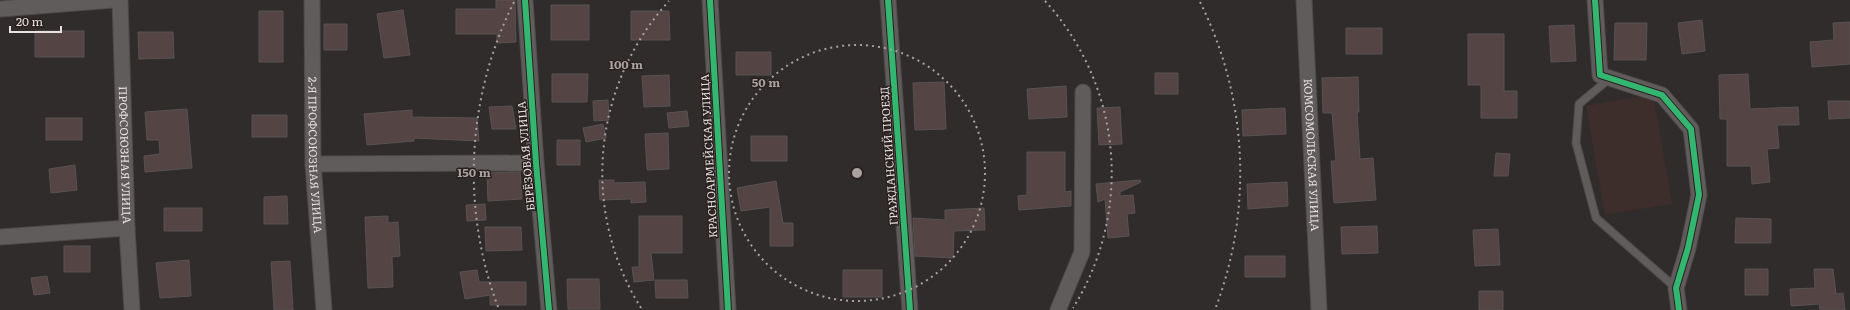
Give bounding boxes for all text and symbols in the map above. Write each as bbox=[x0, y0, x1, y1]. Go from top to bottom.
scale bar bbox=[10, 8, 61, 34]
text: 20 m bbox=[16, 12, 43, 30]
text: 100 m bbox=[609, 55, 643, 73]
text: 50 m bbox=[752, 73, 780, 91]
street label: КРАСНОАРМЕЙСКАЯ УЛИЦА bbox=[696, 74, 720, 238]
street label: 2-Я ПРОФСОЮЗНАЯ УЛИЦА bbox=[305, 77, 327, 234]
street label: КОМСОМОЛЬСКАЯ УЛИЦА bbox=[1301, 78, 1324, 232]
street label: ПРОФСОЮЗНАЯ УЛИЦА bbox=[116, 86, 136, 224]
street label: ГРАЖДАНСКИЙ ПРОЕЗД bbox=[875, 86, 901, 226]
street label: БЕРЁЗОВАЯ УЛИЦА bbox=[512, 101, 538, 212]
text: 150 m bbox=[457, 163, 491, 181]
centre of rings bbox=[850, 166, 864, 180]

